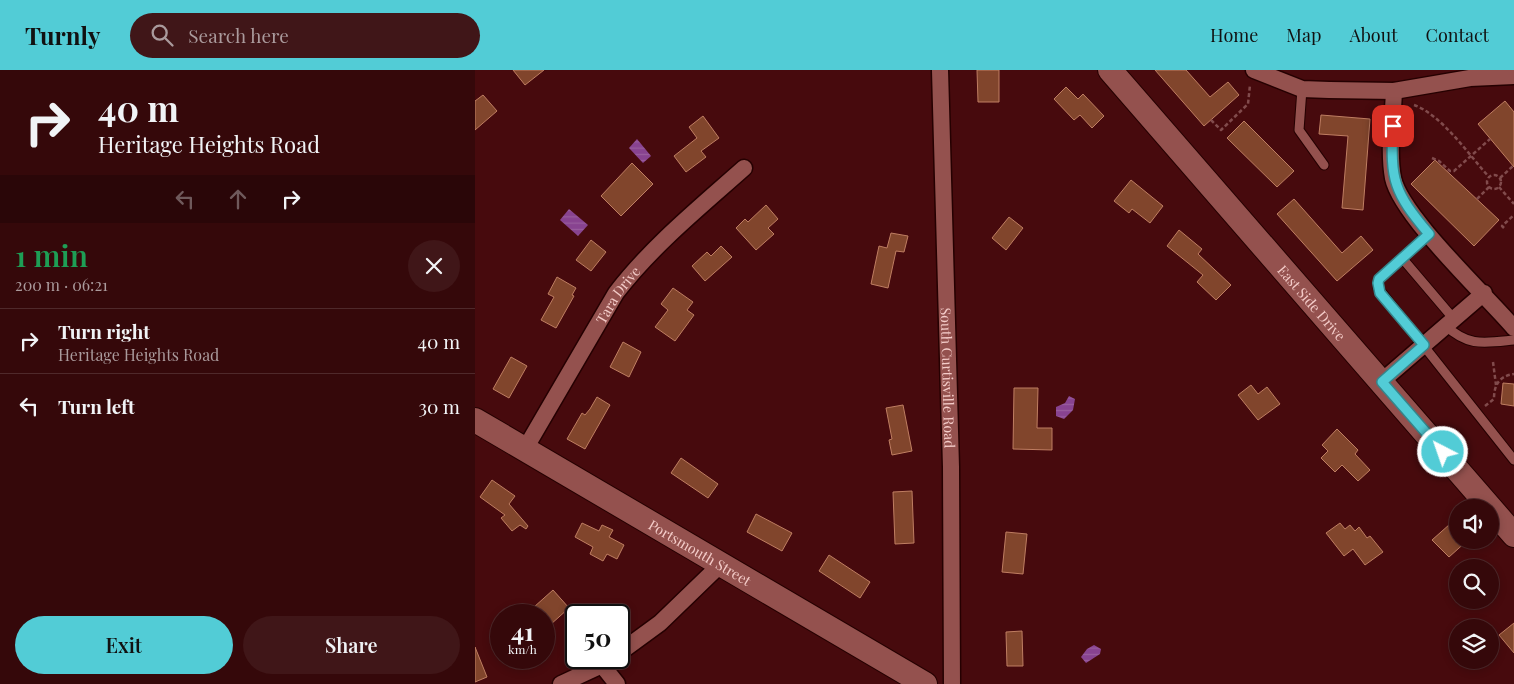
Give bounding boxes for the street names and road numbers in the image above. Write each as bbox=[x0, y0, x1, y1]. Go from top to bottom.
street label: East Side Drive bbox=[1274, 261, 1350, 344]
street label: Tara Drive bbox=[591, 262, 644, 327]
street label: South Curtisville Road bbox=[937, 307, 960, 449]
street label: Portsmouth Street bbox=[645, 515, 756, 590]

